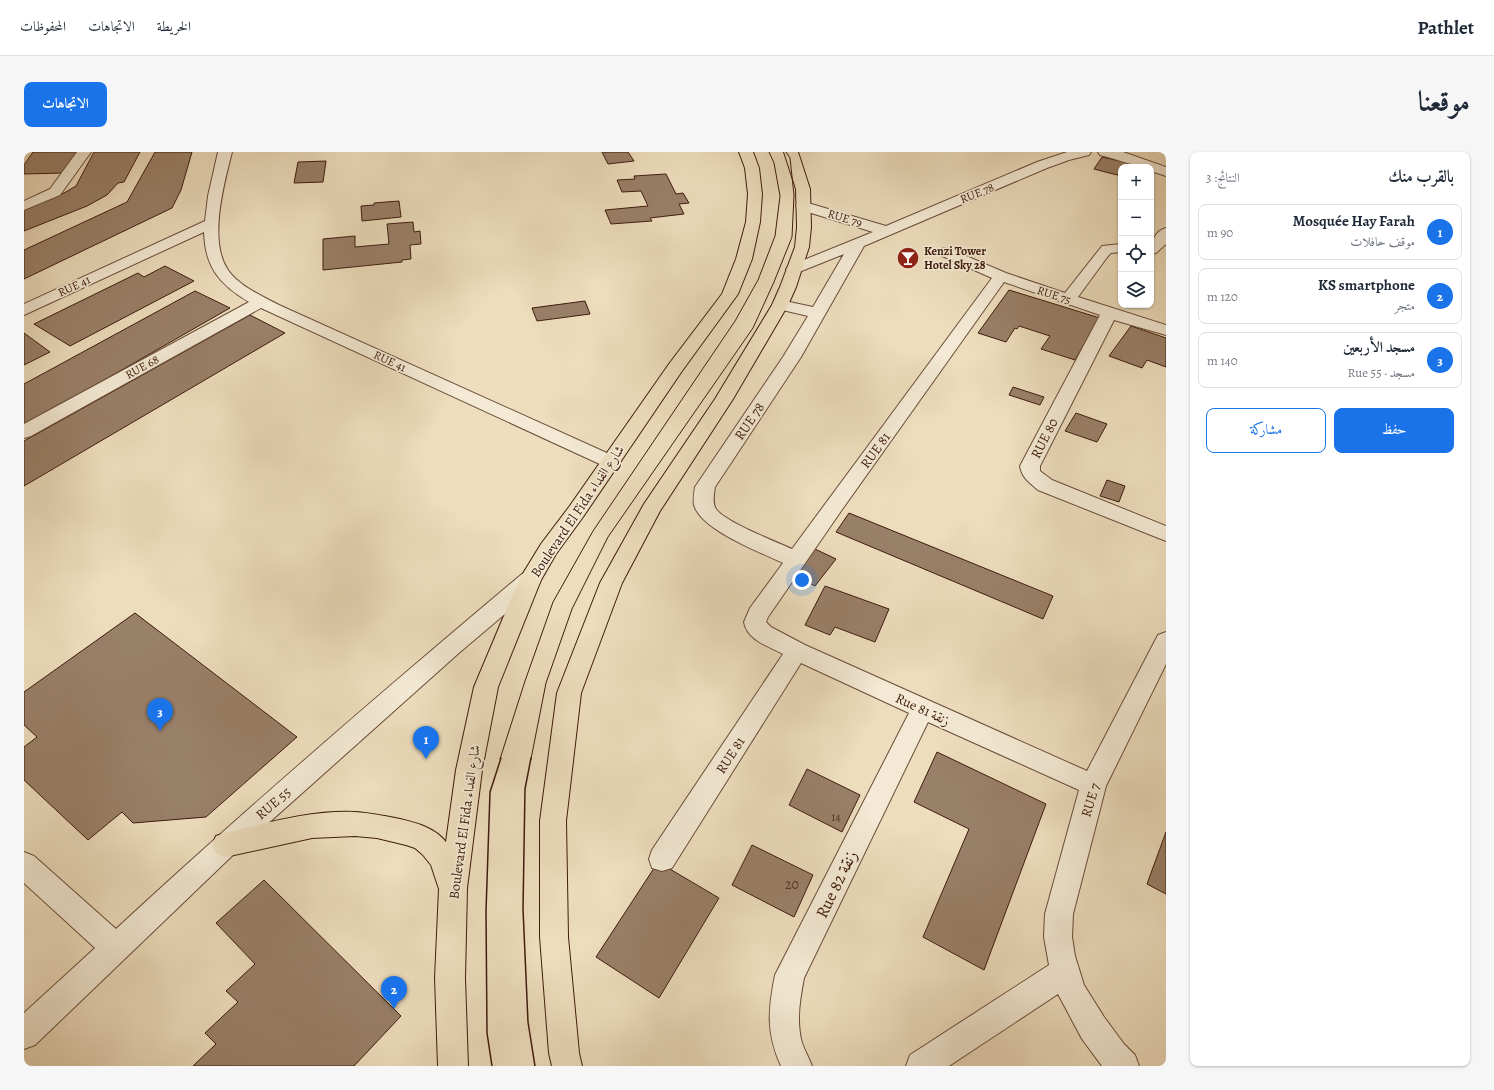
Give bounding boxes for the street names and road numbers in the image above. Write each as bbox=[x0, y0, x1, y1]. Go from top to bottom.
street label: RUE 78 bbox=[958, 179, 997, 207]
street label: RUE 79 bbox=[826, 205, 864, 231]
street label: RUE 41 bbox=[55, 272, 93, 300]
street label: RUE 75 bbox=[1035, 282, 1073, 308]
street label: RUE 41 bbox=[371, 347, 409, 375]
street label: RUE 68 bbox=[122, 351, 162, 383]
street label: RUE 78 bbox=[730, 399, 769, 444]
street label: RUE 80 bbox=[1026, 415, 1063, 462]
street label: RUE 81 bbox=[856, 428, 895, 472]
street label: Boulevard El Fida شارع الفداء bbox=[526, 442, 630, 582]
street label: Rue 81 زنقة bbox=[893, 689, 953, 730]
street label: RUE 81 bbox=[711, 733, 750, 777]
street label: Boulevard El Fida شارع الفداء bbox=[444, 744, 487, 901]
street label: RUE 7 bbox=[1076, 781, 1105, 820]
street label: RUE 55 bbox=[252, 783, 295, 824]
street label: Rue 82 زنقة bbox=[810, 847, 863, 922]

